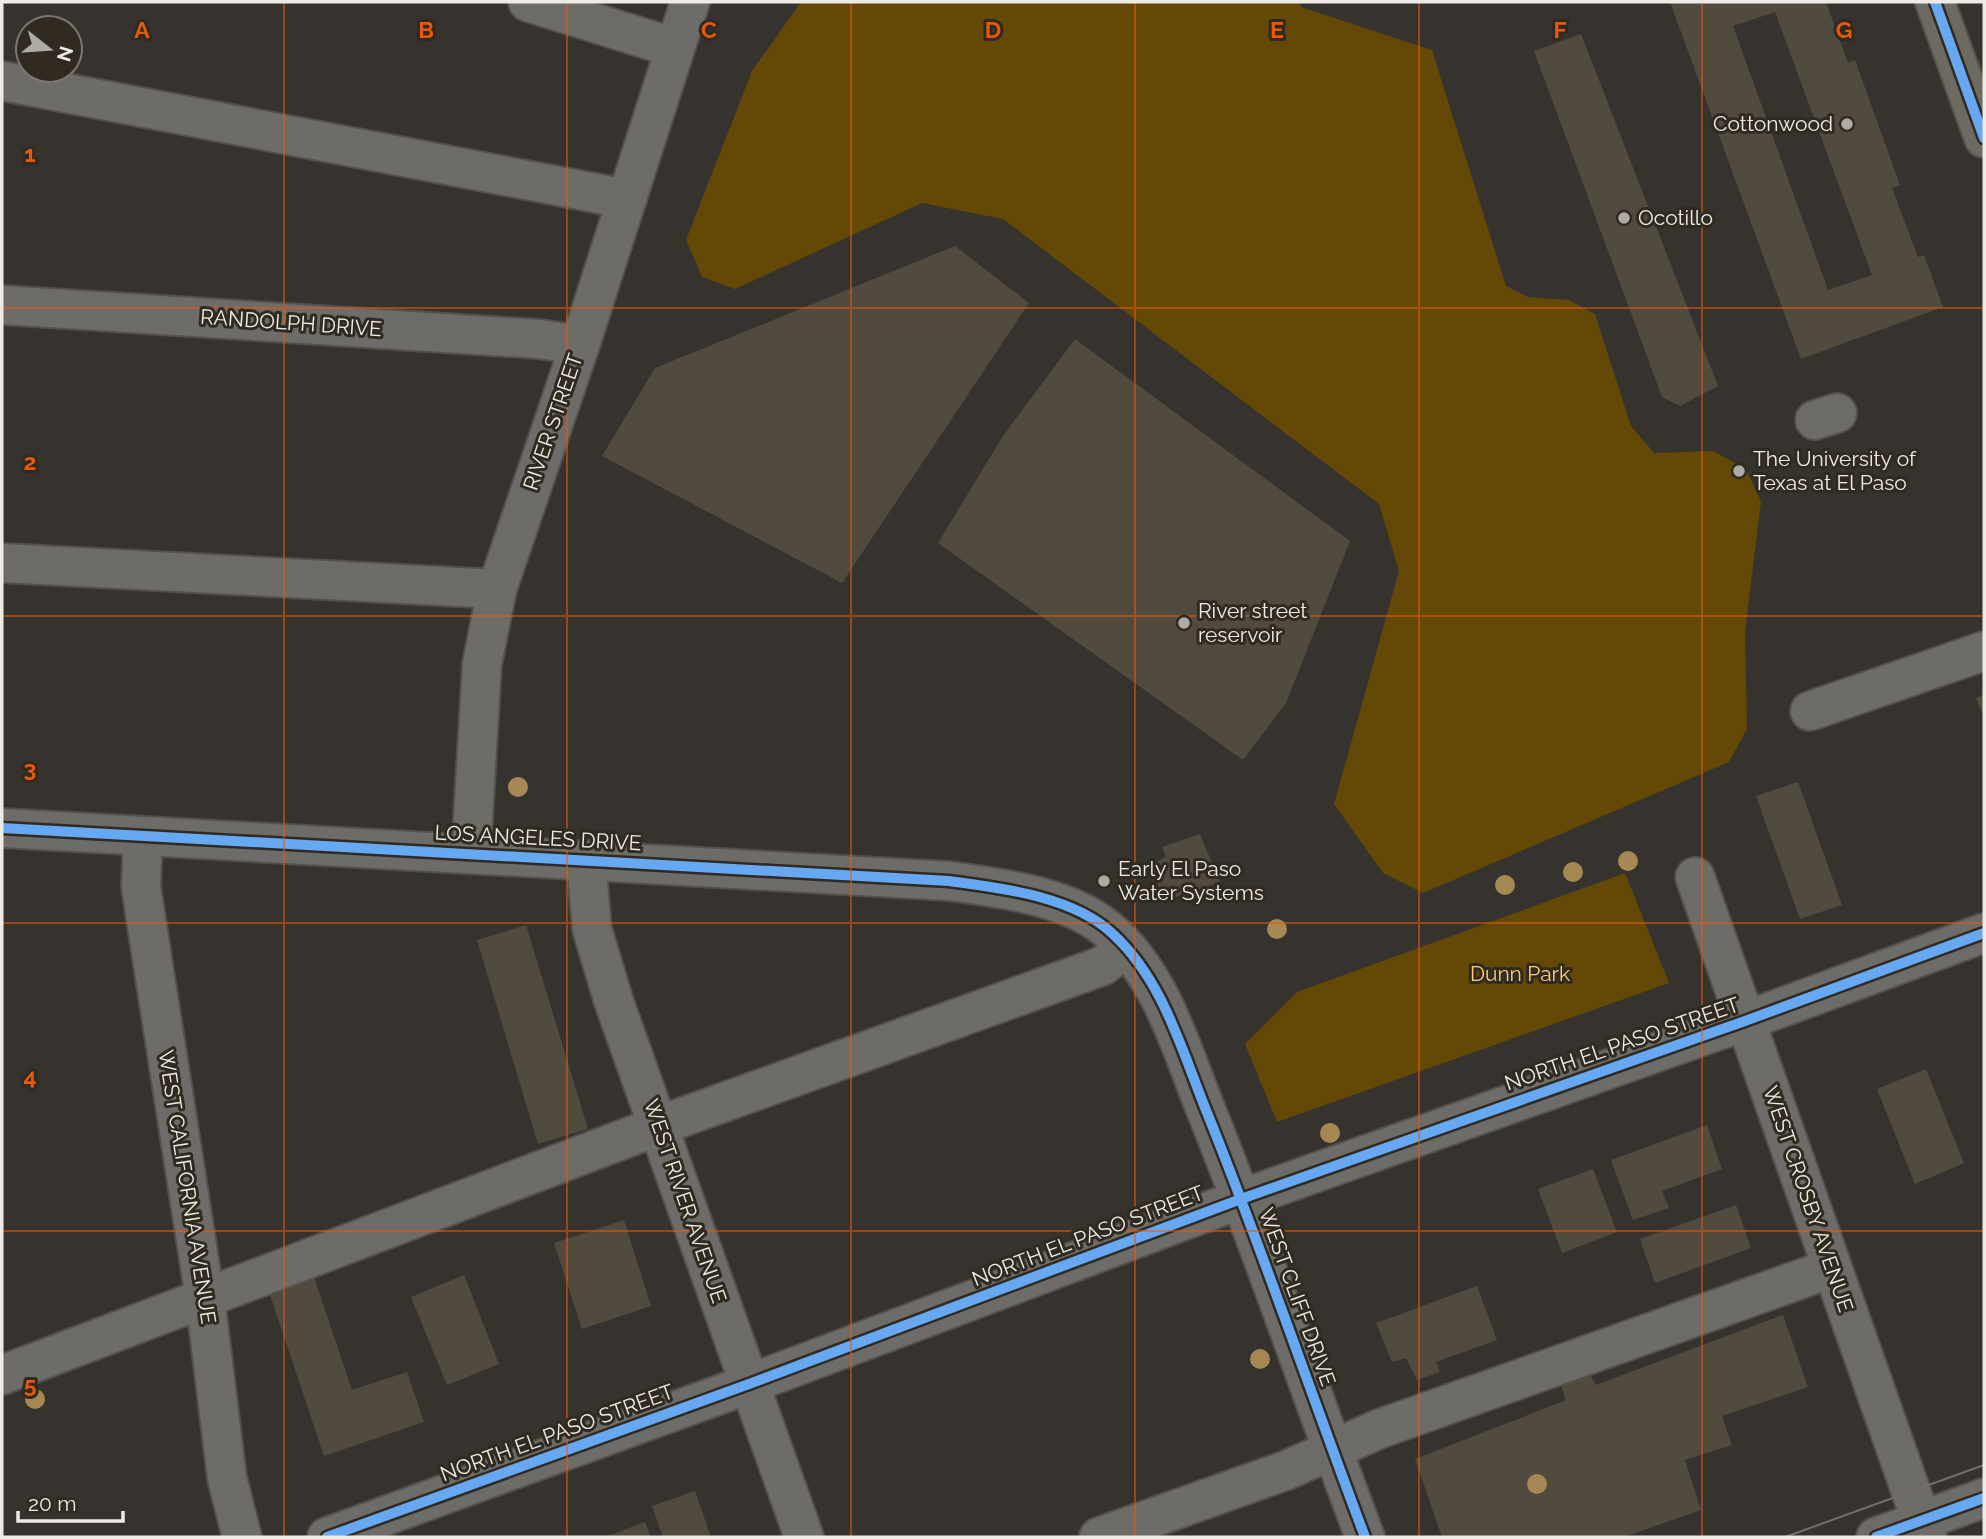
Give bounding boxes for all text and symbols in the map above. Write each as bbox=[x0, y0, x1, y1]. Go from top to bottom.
north arrow bbox=[14, 14, 84, 84]
text: A bbox=[134, 16, 150, 43]
text: B bbox=[418, 16, 434, 43]
text: C bbox=[701, 16, 717, 43]
text: D bbox=[985, 16, 1001, 43]
text: E bbox=[1270, 16, 1284, 43]
text: F bbox=[1553, 16, 1567, 43]
text: G bbox=[1836, 16, 1852, 43]
text: N bbox=[53, 44, 78, 64]
place label: Cottonwood bbox=[1713, 111, 1833, 136]
marker: Cottonwood bbox=[1839, 116, 1855, 132]
text: 1 bbox=[24, 140, 36, 167]
place label: Ocotillo bbox=[1638, 205, 1713, 230]
marker: Ocotillo bbox=[1616, 210, 1632, 226]
street label: RANDOLPH DRIVE bbox=[199, 304, 383, 341]
street label: RIVER STREET bbox=[517, 350, 588, 493]
place label: The University of Texas at El Paso bbox=[1753, 446, 1917, 495]
text: 2 bbox=[24, 448, 36, 475]
marker: The University of Texas at El Paso bbox=[1731, 463, 1747, 479]
place label: River street reservoir bbox=[1198, 598, 1307, 647]
marker: River street reservoir bbox=[1176, 615, 1192, 631]
text: 3 bbox=[24, 755, 36, 782]
street label: LOS ANGELES DRIVE bbox=[434, 820, 642, 855]
place label: Early El Paso Water Systems bbox=[1118, 856, 1264, 905]
marker: Early El Paso Water Systems bbox=[1096, 873, 1112, 889]
park label: Dunn Park bbox=[1470, 961, 1570, 986]
street label: NORTH EL PASO STREET bbox=[1501, 992, 1743, 1095]
street label: WEST CALIFORNIA AVENUE bbox=[153, 1048, 221, 1326]
text: 4 bbox=[23, 1063, 37, 1090]
street label: WEST CROSBY AVENUE bbox=[1758, 1083, 1859, 1315]
street label: WEST RIVER AVENUE bbox=[639, 1096, 732, 1306]
street label: NORTH EL PASO STREET bbox=[968, 1180, 1208, 1291]
street label: WEST CLIFF DRIVE bbox=[1254, 1205, 1341, 1389]
text: 5 bbox=[24, 1371, 37, 1398]
street label: NORTH EL PASO STREET bbox=[437, 1379, 677, 1486]
scale bar bbox=[18, 1480, 122, 1524]
text: 20 m bbox=[28, 1491, 76, 1516]

